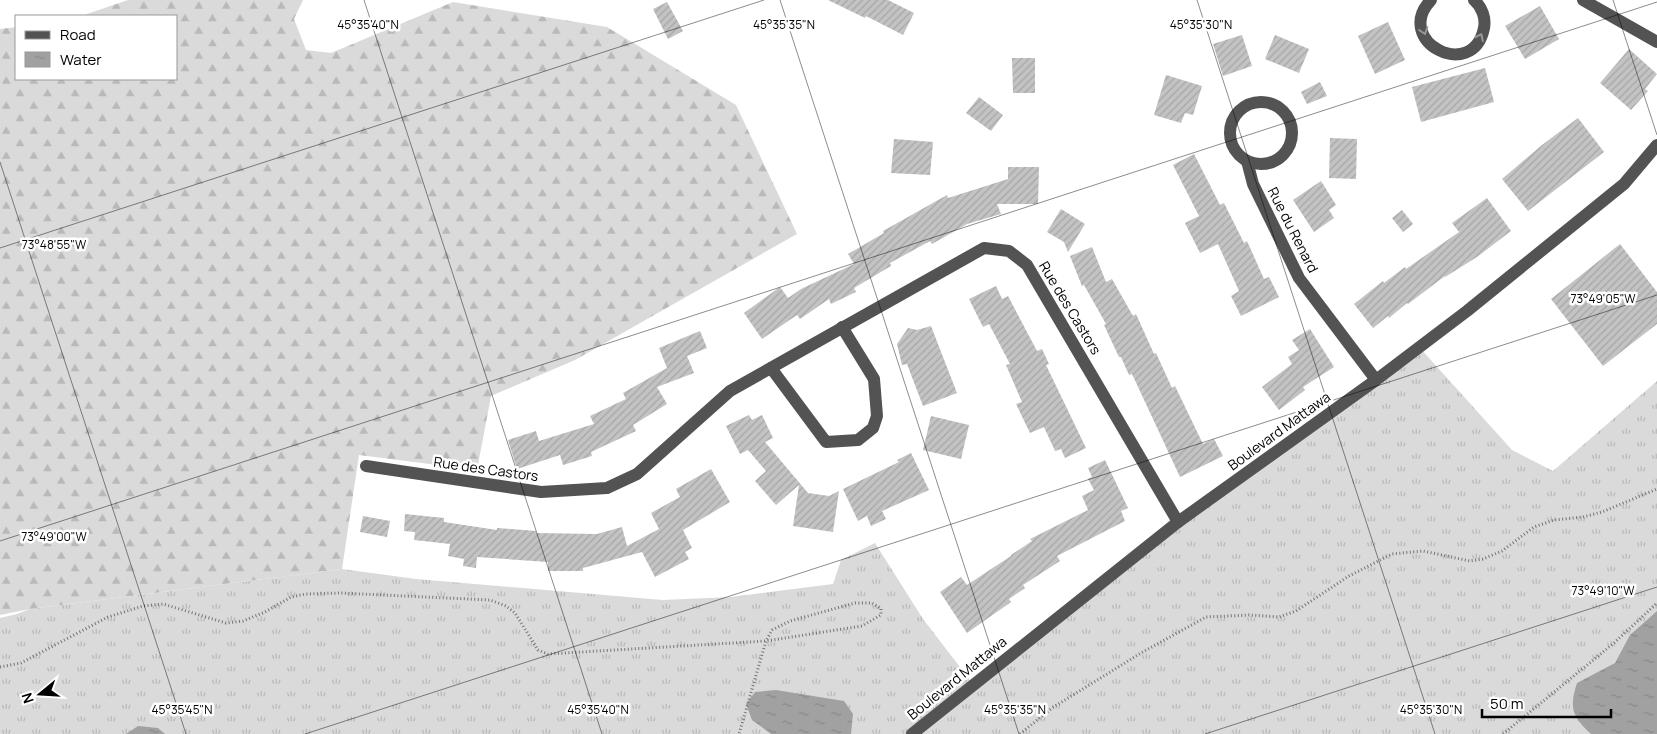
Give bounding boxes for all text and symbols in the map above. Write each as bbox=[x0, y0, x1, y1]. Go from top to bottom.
legend bbox=[15, 15, 178, 80]
text: 45°35'40"N bbox=[337, 16, 399, 33]
text: 45°35'35"N bbox=[753, 16, 815, 33]
text: 45°35'30"N bbox=[1170, 16, 1232, 33]
text: Road bbox=[60, 24, 96, 45]
one-way arrow bbox=[1418, 27, 1428, 35]
one-way arrow bbox=[1473, 33, 1483, 42]
text: Water bbox=[60, 49, 102, 70]
street label: Rue du Renard bbox=[1264, 184, 1323, 276]
text: 73°48'55"W bbox=[22, 236, 87, 253]
street label: Rue des Castors bbox=[1035, 258, 1106, 358]
text: 73°49'05"W bbox=[1570, 290, 1636, 307]
street label: Boulevard Mattawa bbox=[1224, 387, 1334, 474]
street label: Rue des Castors bbox=[432, 452, 540, 485]
text: 73°49'00"W bbox=[21, 528, 88, 545]
text: 73°49'10"W bbox=[1572, 582, 1635, 599]
street label: Boulevard Mattawa bbox=[903, 632, 1010, 723]
north arrow bbox=[15, 669, 65, 719]
scale bar bbox=[1482, 686, 1611, 718]
text: N bbox=[17, 690, 38, 706]
text: 50 m bbox=[1490, 693, 1524, 714]
text: 45°35'45"N bbox=[151, 701, 213, 718]
text: 45°35'40"N bbox=[567, 701, 629, 718]
text: 45°35'35"N bbox=[984, 701, 1046, 718]
text: 45°35'30"N bbox=[1400, 701, 1462, 718]

